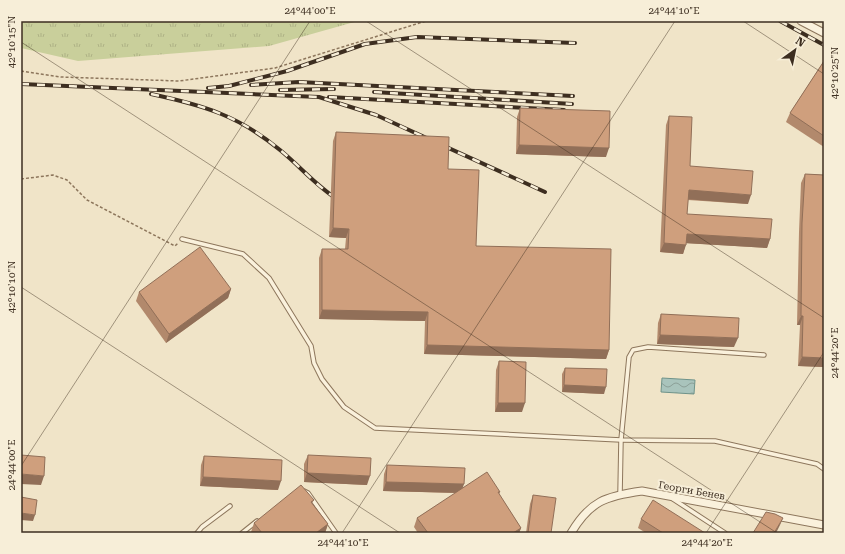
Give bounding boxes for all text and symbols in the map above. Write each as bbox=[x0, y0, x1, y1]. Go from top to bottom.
text: 24°44'00"E bbox=[284, 5, 336, 16]
text: 24°44'10"E bbox=[648, 5, 700, 16]
text: 42°10'15"N bbox=[6, 16, 17, 68]
north arrow bbox=[775, 30, 815, 70]
text: N bbox=[793, 34, 808, 50]
text: 42°10'25"N bbox=[829, 47, 840, 99]
text: 42°10'10"N bbox=[6, 261, 17, 313]
text: 24°44'20"E bbox=[829, 327, 840, 379]
text: 24°44'00"E bbox=[6, 439, 17, 491]
street label: Георги Бенев bbox=[658, 479, 726, 502]
text: 24°44'10"E bbox=[317, 537, 369, 548]
text: 24°44'20"E bbox=[681, 537, 733, 548]

